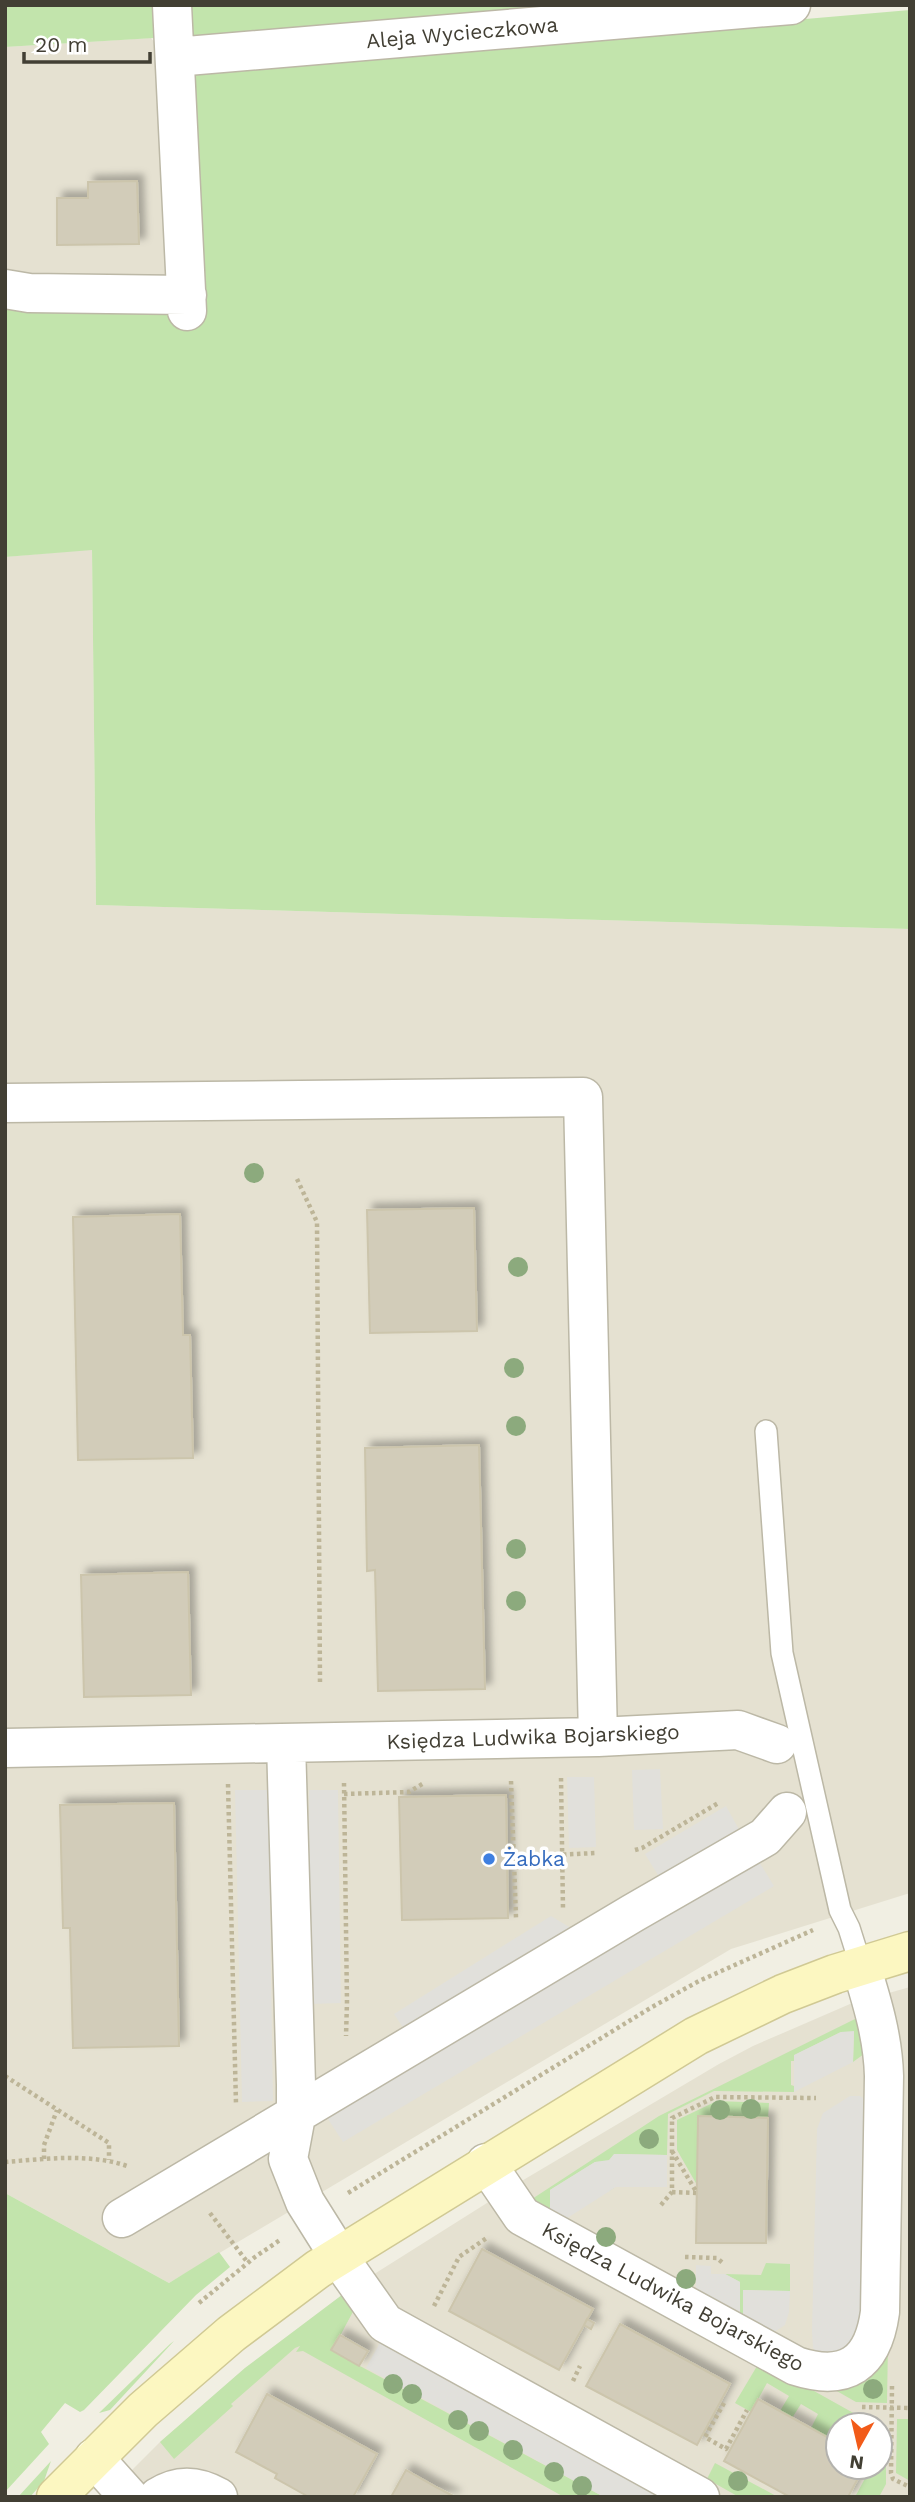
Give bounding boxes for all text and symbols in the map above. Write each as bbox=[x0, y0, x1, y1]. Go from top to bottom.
street label: Aleja Wycieczkowa bbox=[365, 12, 559, 53]
scale bar bbox=[24, 21, 150, 65]
text: 20 m bbox=[35, 32, 87, 57]
street label: Księdza Ludwika Bojarskiego bbox=[386, 1719, 680, 1754]
place label: Żabka bbox=[503, 1846, 565, 1871]
marker: Żabka bbox=[481, 1851, 497, 1867]
street label: Księdza Ludwika Bojarskiego bbox=[538, 2217, 809, 2376]
north arrow bbox=[824, 2411, 894, 2481]
text: N bbox=[848, 2450, 865, 2475]

